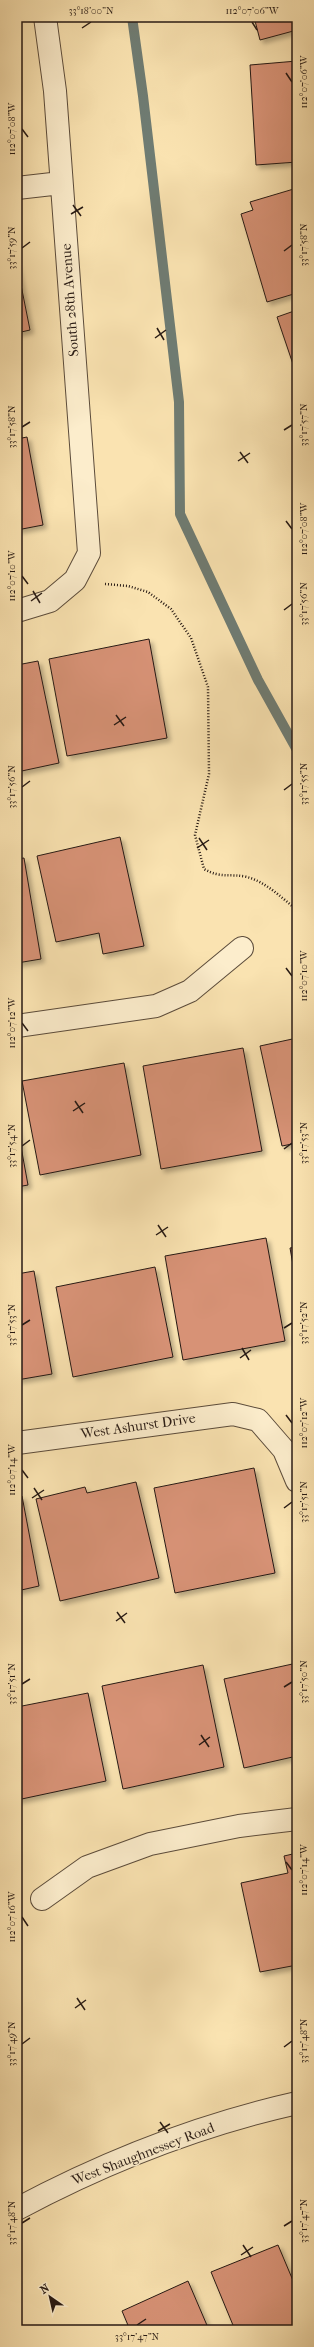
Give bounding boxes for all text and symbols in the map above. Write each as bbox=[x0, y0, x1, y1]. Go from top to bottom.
text: 33°18'00"N bbox=[68, 5, 114, 17]
text: 112°07'06"W bbox=[225, 5, 280, 17]
text: 112°07'06"W bbox=[298, 54, 310, 109]
text: 112°07'08"W bbox=[6, 101, 18, 155]
text: 33°17'58"N bbox=[298, 223, 310, 267]
text: 33°17'59"N bbox=[6, 226, 18, 270]
street label: South 28th Avenue bbox=[58, 243, 82, 357]
text: 33°17'57"N bbox=[298, 403, 310, 447]
text: 33°17'58"N bbox=[6, 405, 18, 449]
text: 112°07'08"W bbox=[298, 501, 310, 555]
text: 112°07'10"W bbox=[6, 549, 18, 602]
text: 33°17'56"N bbox=[298, 582, 310, 626]
text: 33°17'55"N bbox=[298, 762, 310, 805]
text: 33°17'56"N bbox=[6, 765, 18, 809]
text: 112°07'10"W bbox=[298, 949, 310, 1002]
text: 112°07'12"W bbox=[6, 996, 18, 1048]
text: 33°17'53"N bbox=[298, 1121, 310, 1164]
text: 33°17'54"N bbox=[6, 1124, 18, 1168]
text: 33°17'52"N bbox=[298, 1301, 310, 1345]
text: 33°17'53"N bbox=[6, 1303, 18, 1346]
text: 112°07'12"W bbox=[298, 1396, 310, 1448]
street label: West Ashurst Drive bbox=[78, 1409, 197, 1443]
text: 112°07'14"W bbox=[6, 1443, 18, 1496]
text: 33°17'51"N bbox=[298, 1481, 310, 1523]
text: 33°17'50"N bbox=[298, 1660, 310, 1704]
text: 33°17'51"N bbox=[6, 1663, 18, 1705]
text: 112°07'14"W bbox=[298, 1843, 310, 1896]
text: 112°07'16"W bbox=[6, 1890, 18, 1943]
text: 33°17'48"N bbox=[298, 2018, 310, 2063]
text: 33°17'49"N bbox=[6, 2021, 18, 2067]
street label: West Shaughnessey Road bbox=[68, 2119, 217, 2189]
text: 33°17'47"N bbox=[298, 2198, 310, 2243]
text: 33°17'48"N bbox=[6, 2200, 18, 2245]
north arrow bbox=[30, 2277, 70, 2317]
text: N bbox=[38, 2281, 52, 2297]
text: 33°17'47"N bbox=[115, 2331, 160, 2343]

